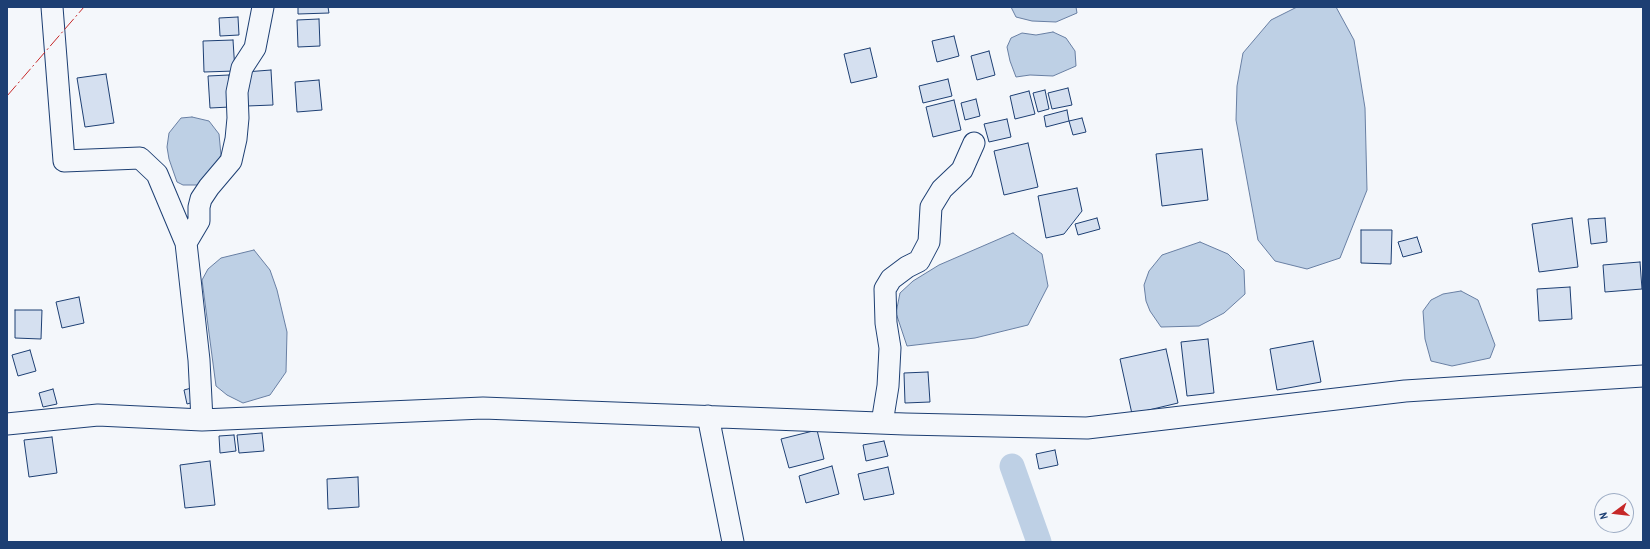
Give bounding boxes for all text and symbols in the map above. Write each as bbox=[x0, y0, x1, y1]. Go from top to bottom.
north arrow bbox=[1594, 493, 1634, 533]
text: N bbox=[1596, 511, 1611, 521]

